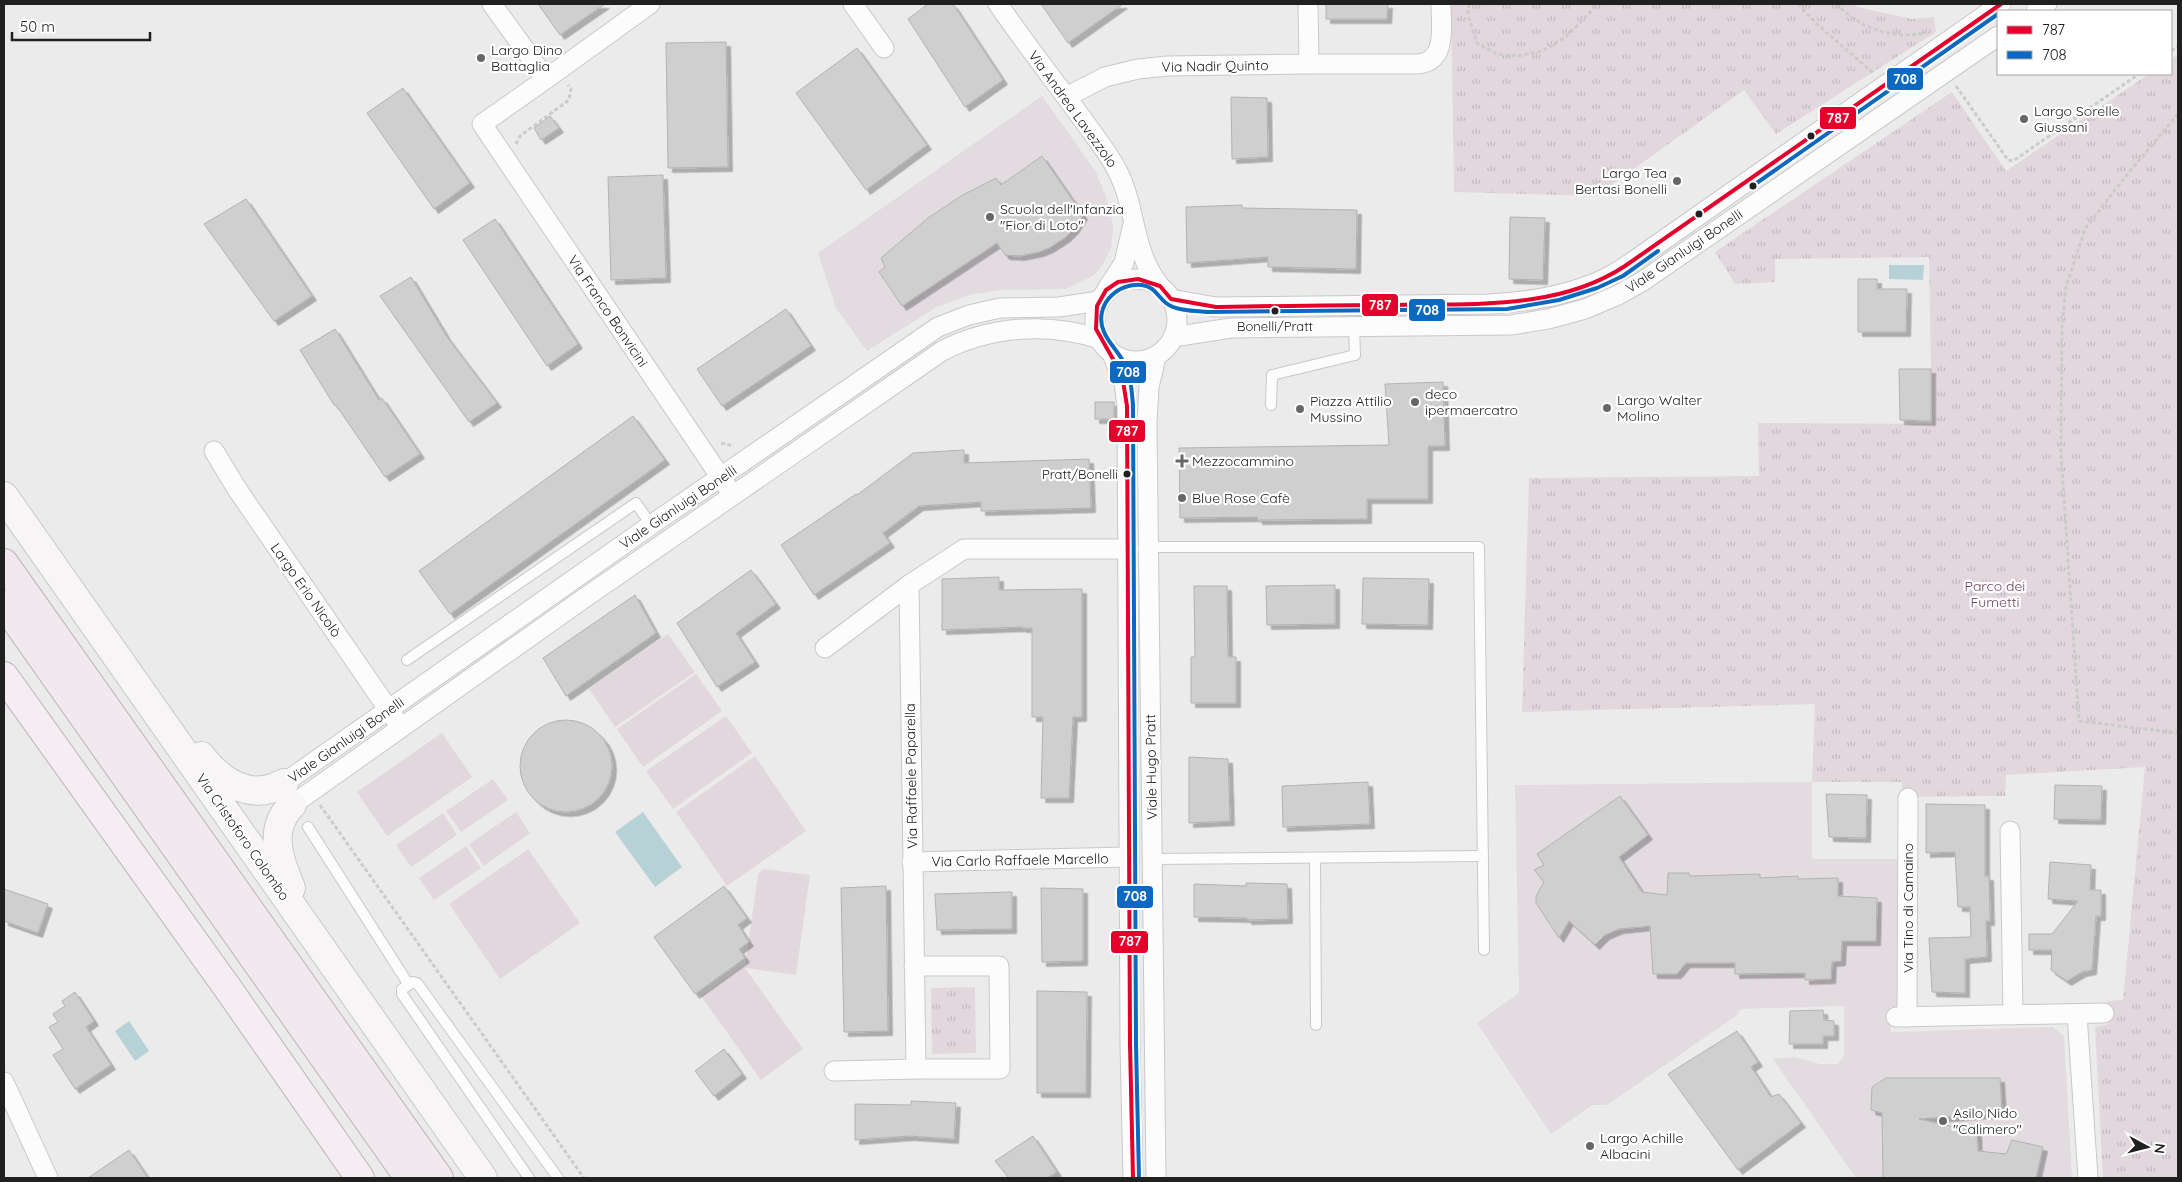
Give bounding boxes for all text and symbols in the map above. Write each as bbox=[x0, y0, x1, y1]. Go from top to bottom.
scale bar bbox=[12, 10, 150, 42]
legend bbox=[1997, 10, 2172, 75]
text: 50 m bbox=[20, 17, 55, 36]
text: 787 bbox=[2042, 20, 2065, 39]
place label: Largo Dino Battaglia bbox=[491, 41, 562, 75]
text: 708 bbox=[2042, 45, 2067, 64]
street label: Via Andrea Lavezzolo bbox=[1025, 47, 1121, 171]
marker: Largo Dino Battaglia bbox=[475, 52, 487, 64]
street label: Via Nadir Quinto bbox=[1161, 56, 1269, 76]
line badge: 708 bbox=[1886, 67, 1924, 91]
text: 708 bbox=[1893, 70, 1917, 88]
place label: Largo Sorelle Giussani bbox=[2034, 102, 2119, 136]
line badge: 787 bbox=[1819, 106, 1857, 130]
text: 787 bbox=[1826, 109, 1850, 127]
marker: Largo Sorelle Giussani bbox=[2018, 113, 2030, 125]
unlabelled marker bbox=[1806, 131, 1816, 141]
place label: Largo Tea Bertasi Bonelli bbox=[1575, 164, 1667, 198]
marker: Largo Tea Bertasi Bonelli bbox=[1671, 175, 1683, 187]
unlabelled marker bbox=[1748, 181, 1758, 191]
place label: Scuola dell'Infanzia "Fior di Loto" bbox=[1000, 200, 1124, 234]
street label: Viale Gianluigi Bonelli bbox=[1622, 205, 1746, 297]
unlabelled marker bbox=[1694, 209, 1704, 219]
marker: Scuola dell'Infanzia "Fior di Loto" bbox=[984, 211, 996, 223]
street label: Via Franco Bonvicini bbox=[564, 252, 652, 370]
line badge: 787 bbox=[1361, 293, 1399, 317]
text: 787 bbox=[1368, 296, 1392, 314]
line badge: 708 bbox=[1408, 298, 1446, 322]
text: 708 bbox=[1415, 301, 1439, 319]
marker: Bonelli/Pratt bbox=[1270, 306, 1280, 316]
place label: Bonelli/Pratt bbox=[1237, 318, 1313, 334]
line badge: 708 bbox=[1109, 360, 1147, 384]
text: 708 bbox=[1116, 363, 1140, 381]
place label: deco ipermaercatro bbox=[1425, 385, 1518, 419]
place label: Largo Walter Molino bbox=[1617, 391, 1702, 425]
place label: Piazza Attilio Mussino bbox=[1310, 392, 1392, 426]
marker: deco ipermaercatro bbox=[1409, 396, 1421, 408]
marker: Largo Walter Molino bbox=[1601, 402, 1613, 414]
marker: Piazza Attilio Mussino bbox=[1294, 403, 1306, 415]
line badge: 787 bbox=[1108, 419, 1146, 443]
text: 787 bbox=[1115, 422, 1139, 440]
place label: Mezzocammino bbox=[1192, 452, 1294, 470]
marker: Mezzocammino bbox=[1176, 455, 1188, 467]
street label: Viale Gianluigi Bonelli bbox=[616, 461, 740, 553]
place label: Pratt/Bonelli bbox=[1042, 466, 1118, 482]
marker: Pratt/Bonelli bbox=[1122, 469, 1132, 479]
place label: Blue Rose Cafè bbox=[1192, 489, 1290, 507]
marker: Blue Rose Cafè bbox=[1176, 492, 1188, 504]
street label: Largo Erio Nicolò bbox=[267, 539, 345, 641]
park label: Parco dei Fumetti bbox=[1965, 577, 2025, 611]
street label: Viale Gianluigi Bonelli bbox=[284, 693, 408, 787]
street label: Via Raffaele Paparella bbox=[901, 703, 921, 849]
street label: Viale Hugo Pratt bbox=[1141, 714, 1161, 820]
street label: Via Cristoforo Colombo bbox=[192, 770, 294, 904]
street label: Via Tino di Camaino bbox=[1899, 843, 1917, 973]
street label: Via Carlo Raffaele Marcello bbox=[931, 849, 1109, 871]
line badge: 708 bbox=[1116, 885, 1154, 909]
text: 708 bbox=[1123, 887, 1147, 905]
line badge: 787 bbox=[1110, 930, 1149, 954]
text: 787 bbox=[1118, 932, 1142, 950]
place label: Asilo Nido "Calimero" bbox=[1953, 1104, 2022, 1138]
marker: Asilo Nido "Calimero" bbox=[1937, 1115, 1949, 1127]
north arrow bbox=[2122, 1122, 2172, 1172]
place label: Largo Achille Albacini bbox=[1600, 1129, 1683, 1163]
marker: Largo Achille Albacini bbox=[1584, 1140, 1596, 1152]
text: N bbox=[2150, 1142, 2169, 1155]

